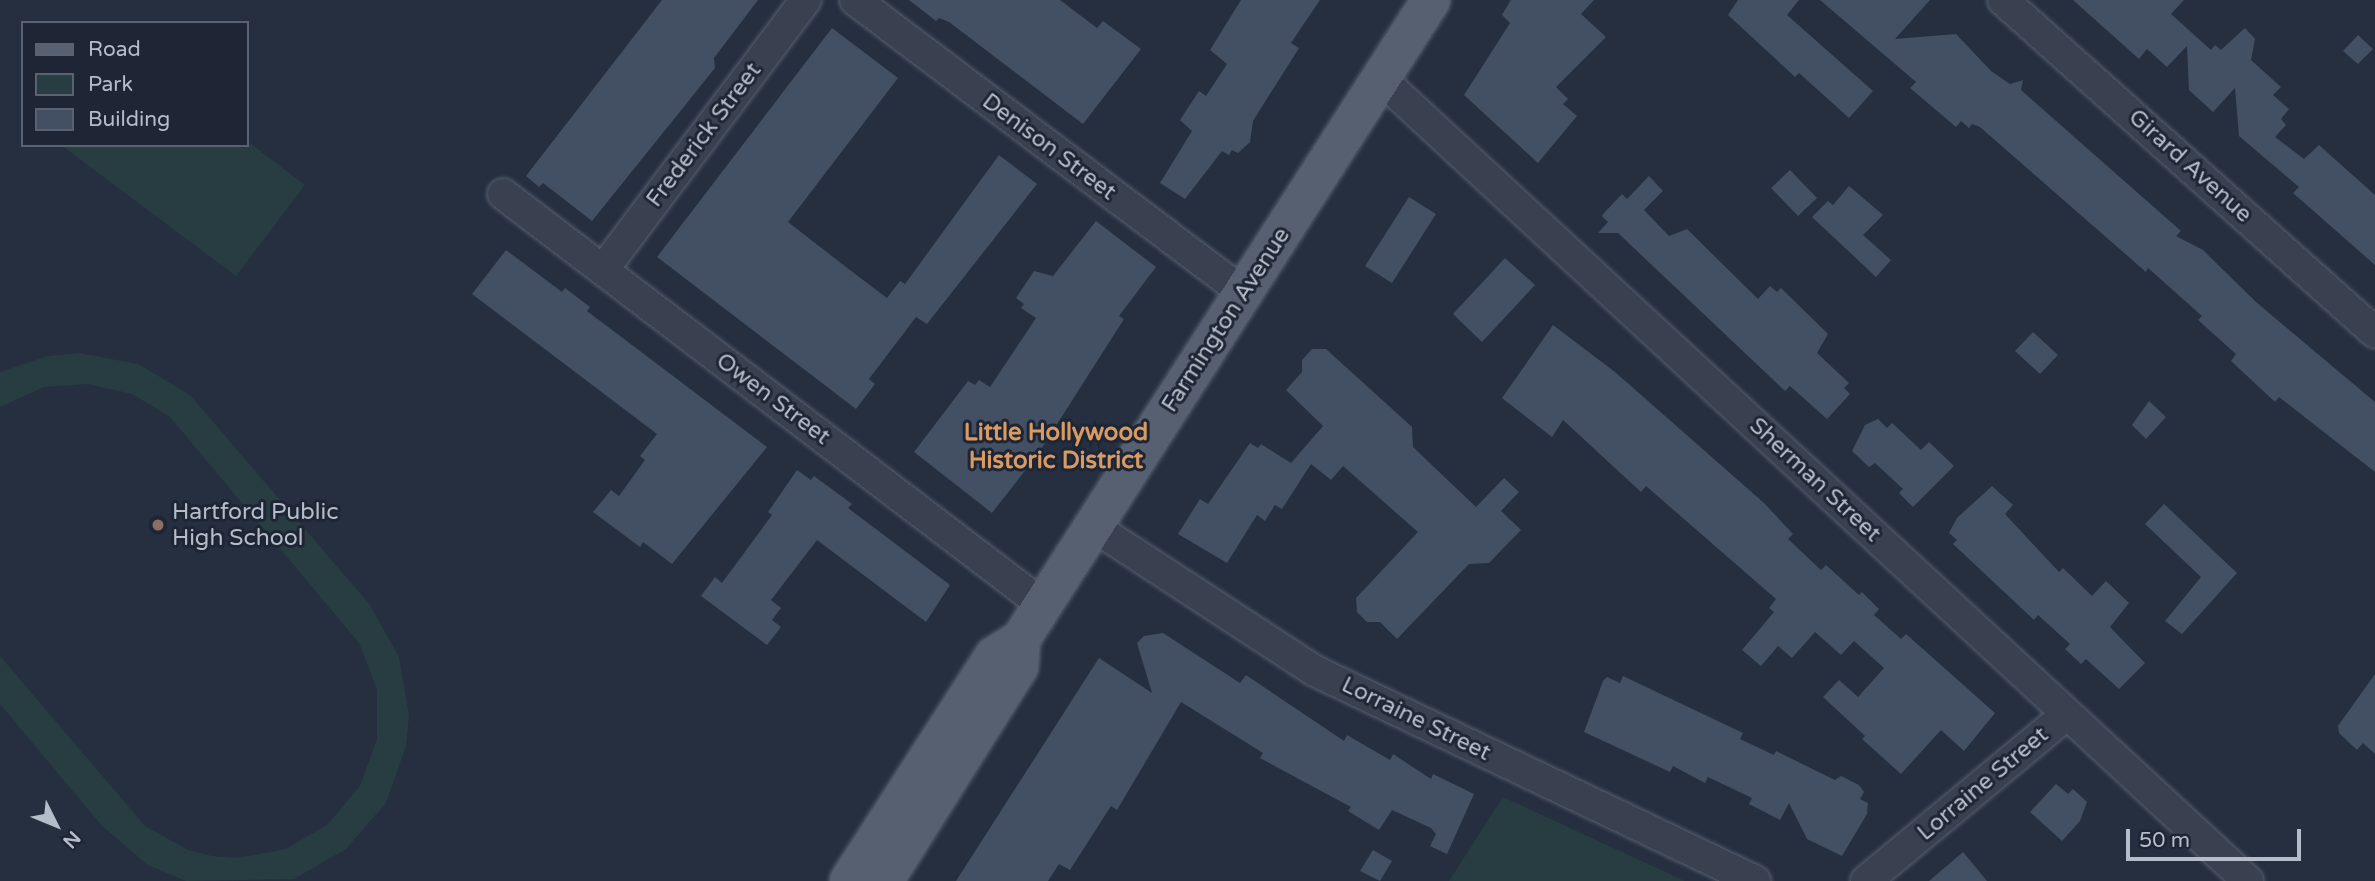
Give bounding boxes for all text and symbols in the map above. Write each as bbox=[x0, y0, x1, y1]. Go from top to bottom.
legend bbox=[21, 21, 248, 147]
text: Road bbox=[88, 37, 141, 62]
street label: Frederick Street bbox=[641, 57, 767, 213]
text: Park bbox=[88, 72, 133, 97]
street label: Denison Street bbox=[977, 88, 1121, 206]
street label: Girard Avenue bbox=[2123, 104, 2257, 228]
text: Building bbox=[88, 107, 170, 132]
street label: Farmington Avenue bbox=[1156, 223, 1296, 417]
street label: Owen Street bbox=[711, 347, 835, 451]
street label: Sherman Street bbox=[1744, 412, 1886, 548]
district label: Little Hollywood Historic District bbox=[964, 419, 1148, 475]
place label: Hartford Public High School bbox=[172, 498, 338, 552]
marker: Hartford Public High School bbox=[150, 517, 166, 533]
street label: Lorraine Street bbox=[1337, 671, 1495, 767]
street label: Lorraine Street bbox=[1912, 721, 2054, 847]
north arrow bbox=[21, 790, 91, 860]
scale bar bbox=[2130, 814, 2305, 858]
text: N bbox=[58, 826, 85, 852]
text: 50 m bbox=[2139, 828, 2190, 853]

